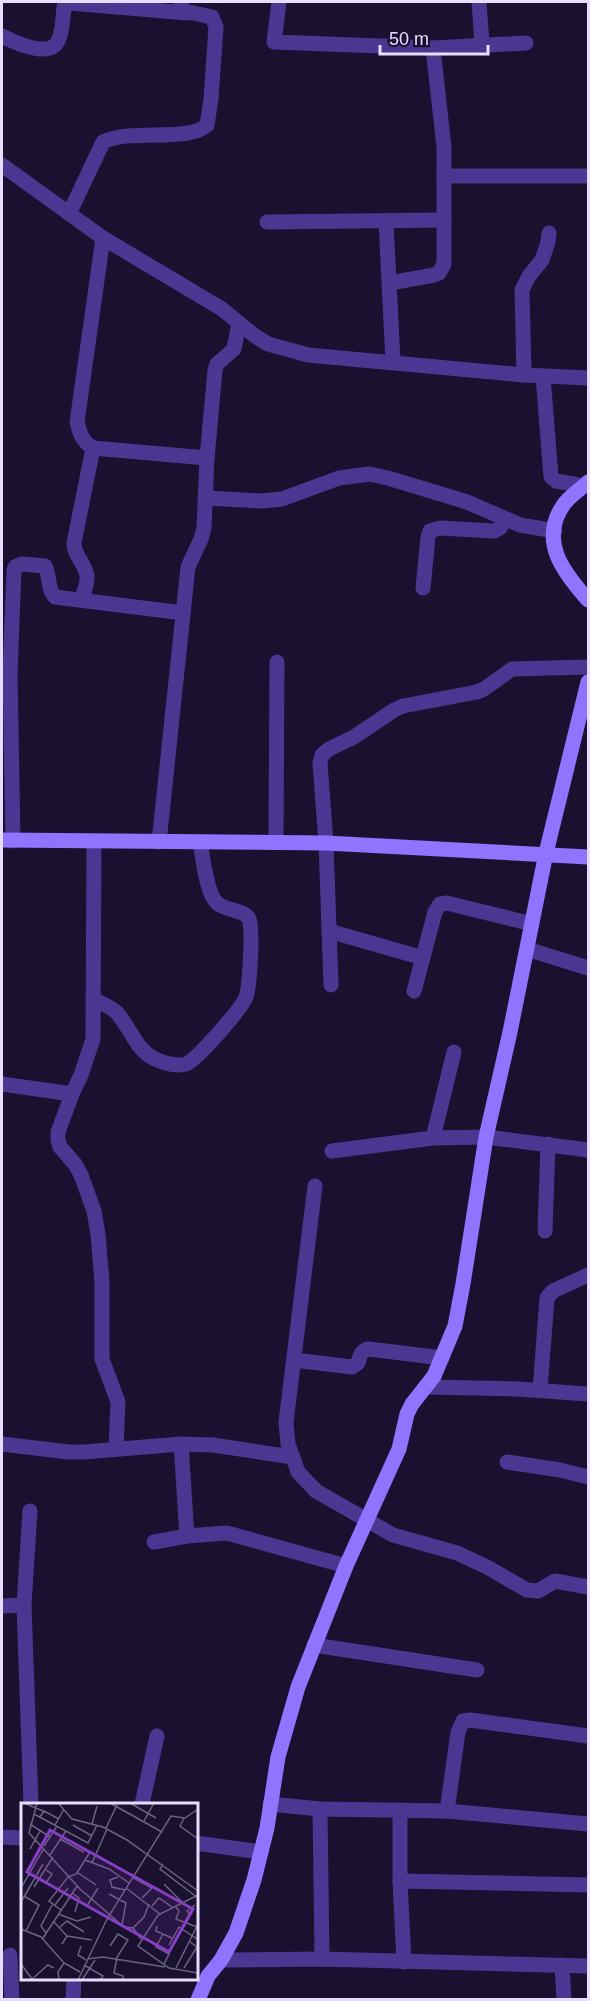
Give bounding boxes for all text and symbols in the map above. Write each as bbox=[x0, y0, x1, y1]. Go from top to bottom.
scale bar bbox=[380, 18, 488, 56]
text: 50 m bbox=[389, 29, 429, 49]
inset map bbox=[21, 1803, 198, 1980]

